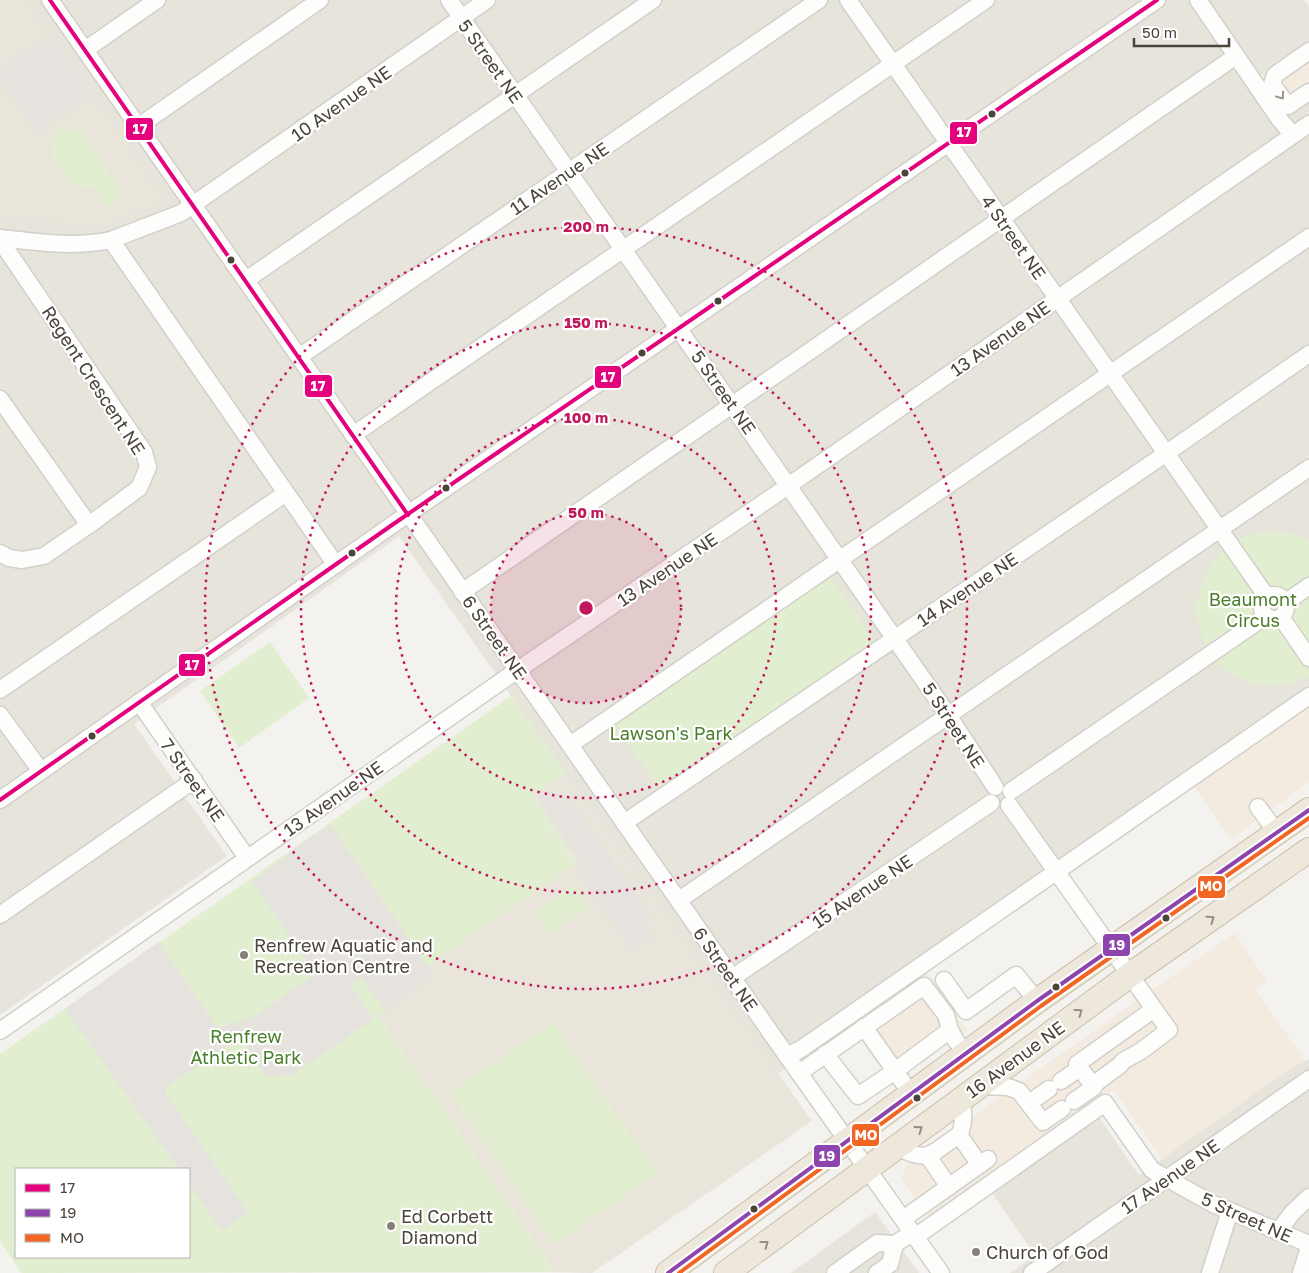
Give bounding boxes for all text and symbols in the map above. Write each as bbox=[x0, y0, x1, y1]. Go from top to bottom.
street label: 5 Street NE bbox=[454, 15, 528, 107]
scale bar bbox=[1134, 15, 1229, 47]
text: 50 m bbox=[1142, 23, 1177, 41]
street label: 10 Avenue NE bbox=[287, 60, 395, 146]
one-way arrow bbox=[1275, 90, 1284, 100]
unlabelled marker bbox=[987, 109, 997, 119]
line badge: 17 bbox=[125, 117, 154, 141]
text: 17 bbox=[133, 120, 148, 137]
line badge: 17 bbox=[949, 121, 978, 145]
text: 17 bbox=[957, 123, 972, 140]
street label: 11 Avenue NE bbox=[505, 137, 613, 219]
unlabelled marker bbox=[900, 168, 910, 178]
street label: 4 Street NE bbox=[977, 191, 1051, 283]
text: 200 m bbox=[563, 217, 609, 235]
unlabelled marker bbox=[226, 255, 236, 265]
unlabelled marker bbox=[713, 296, 723, 306]
street label: 13 Avenue NE bbox=[946, 296, 1054, 380]
street label: Regent Crescent NE bbox=[38, 301, 150, 459]
text: 150 m bbox=[564, 313, 608, 331]
street label: 5 Street NE bbox=[687, 346, 761, 438]
unlabelled marker bbox=[637, 348, 647, 358]
line badge: 17 bbox=[594, 365, 622, 389]
text: 17 bbox=[601, 368, 616, 385]
line badge: 17 bbox=[304, 374, 333, 398]
text: 17 bbox=[311, 377, 326, 394]
text: 100 m bbox=[564, 408, 608, 426]
unlabelled marker bbox=[441, 483, 451, 493]
text: 50 m bbox=[568, 503, 604, 521]
street label: 13 Avenue NE bbox=[613, 527, 721, 611]
street label: 14 Avenue NE bbox=[912, 547, 1022, 631]
unlabelled marker bbox=[347, 548, 357, 558]
park label: Beaumont Circus bbox=[1209, 588, 1297, 631]
street label: 6 Street NE bbox=[458, 591, 532, 683]
centre of rings bbox=[577, 599, 595, 617]
line badge: 17 bbox=[178, 653, 206, 677]
text: 17 bbox=[185, 656, 200, 673]
street label: 5 Street NE bbox=[918, 678, 990, 772]
park label: Lawson's Park bbox=[609, 722, 733, 744]
unlabelled marker bbox=[87, 731, 97, 741]
street label: 7 Street NE bbox=[156, 734, 230, 826]
street label: 13 Avenue NE bbox=[279, 756, 387, 840]
street label: 15 Avenue NE bbox=[808, 849, 916, 933]
line badge: MO bbox=[1197, 875, 1226, 899]
text: MO bbox=[1199, 877, 1223, 894]
unlabelled marker bbox=[1161, 913, 1171, 923]
one-way arrow bbox=[1206, 916, 1215, 925]
street label: 6 Street NE bbox=[689, 923, 763, 1015]
line badge: 19 bbox=[1102, 933, 1131, 957]
place label: Renfrew Aquatic and Recreation Centre bbox=[254, 934, 433, 977]
text: 19 bbox=[1109, 936, 1125, 953]
marker: Renfrew Aquatic and Recreation Centre bbox=[238, 949, 250, 961]
unlabelled marker bbox=[1051, 982, 1061, 992]
one-way arrow bbox=[1073, 1010, 1082, 1018]
street label: 16 Avenue NE bbox=[961, 1016, 1069, 1102]
park label: Renfrew Athletic Park bbox=[191, 1025, 301, 1068]
unlabelled marker bbox=[912, 1093, 922, 1103]
line badge: MO bbox=[851, 1123, 880, 1147]
text: MO bbox=[854, 1126, 878, 1143]
one-way arrow bbox=[914, 1126, 923, 1135]
street label: 17 Avenue NE bbox=[1116, 1134, 1224, 1218]
line badge: 19 bbox=[813, 1144, 841, 1168]
text: 19 bbox=[819, 1147, 835, 1164]
legend bbox=[15, 1168, 190, 1258]
text: 17 bbox=[60, 1178, 75, 1196]
street label: 5 Street NE bbox=[1198, 1187, 1296, 1247]
text: 19 bbox=[60, 1203, 76, 1221]
unlabelled marker bbox=[749, 1204, 759, 1214]
place label: Ed Corbett Diamond bbox=[401, 1205, 493, 1248]
marker: Ed Corbett Diamond bbox=[385, 1220, 397, 1232]
text: MO bbox=[60, 1228, 84, 1246]
one-way arrow bbox=[759, 1241, 769, 1250]
place label: Church of God bbox=[986, 1241, 1109, 1263]
marker: Church of God bbox=[970, 1246, 982, 1258]

